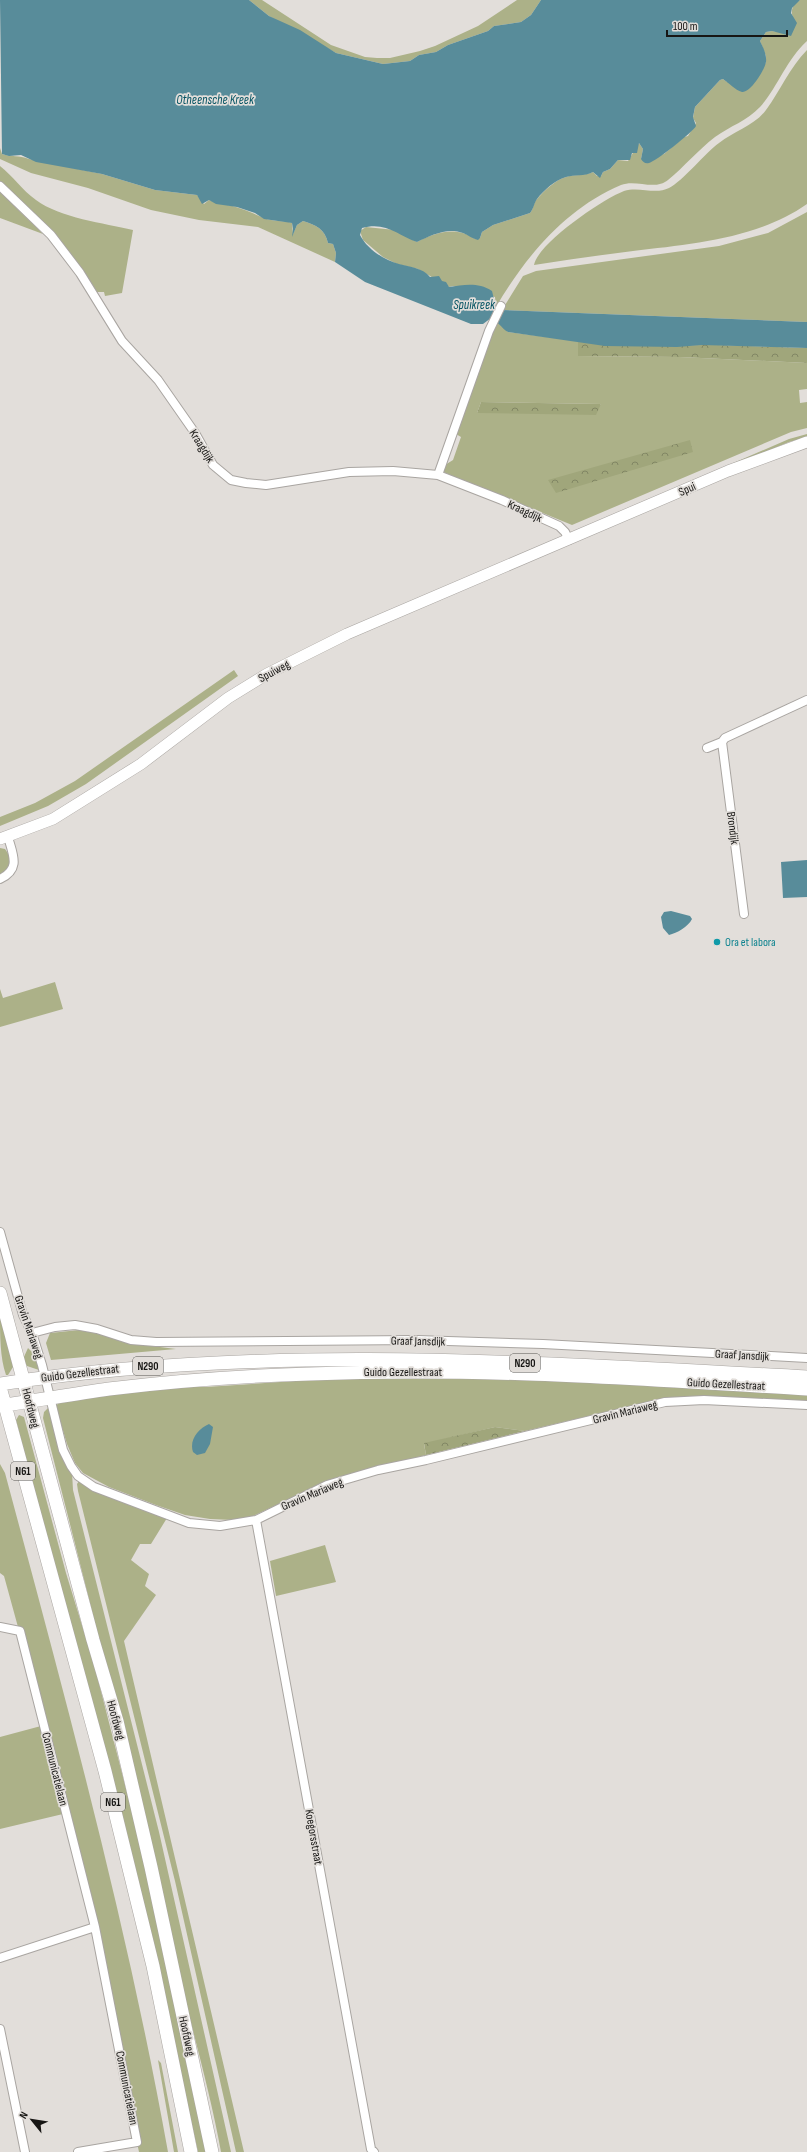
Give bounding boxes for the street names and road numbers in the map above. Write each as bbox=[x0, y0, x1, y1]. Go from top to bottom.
street label: Kraagdijk bbox=[186, 427, 218, 466]
street label: Spui bbox=[676, 479, 698, 500]
street label: Kraagdijk bbox=[505, 497, 545, 526]
street label: Spuiweg bbox=[256, 657, 293, 686]
street label: Brondijk bbox=[723, 811, 742, 846]
street label: Gravin Mariaweg bbox=[11, 1294, 46, 1361]
street label: Graaf Jansdijk bbox=[391, 1334, 446, 1349]
street label: Graaf Jansdijk bbox=[714, 1347, 770, 1364]
road number: N290 bbox=[510, 1354, 540, 1372]
road number: N290 bbox=[133, 1357, 163, 1375]
street label: Guido Gezellestraat bbox=[40, 1361, 120, 1386]
street label: Guido Gezellestraat bbox=[364, 1365, 443, 1380]
street label: Guido Gezellestraat bbox=[686, 1375, 766, 1394]
street label: Hoofdweg bbox=[18, 1387, 43, 1430]
street label: Gravin Mariaweg bbox=[591, 1397, 659, 1428]
road number: N61 bbox=[11, 1462, 35, 1480]
street label: Gravin Mariaweg bbox=[279, 1475, 346, 1514]
street label: Hoofdweg bbox=[103, 1699, 128, 1742]
street label: Communicatielaan bbox=[38, 1731, 71, 1807]
road number: N61 bbox=[101, 1793, 125, 1811]
street label: Koegorsstraat bbox=[301, 1808, 326, 1866]
street label: Hoofdweg bbox=[175, 2015, 198, 2058]
street label: Communicatielaan bbox=[112, 2050, 141, 2126]

